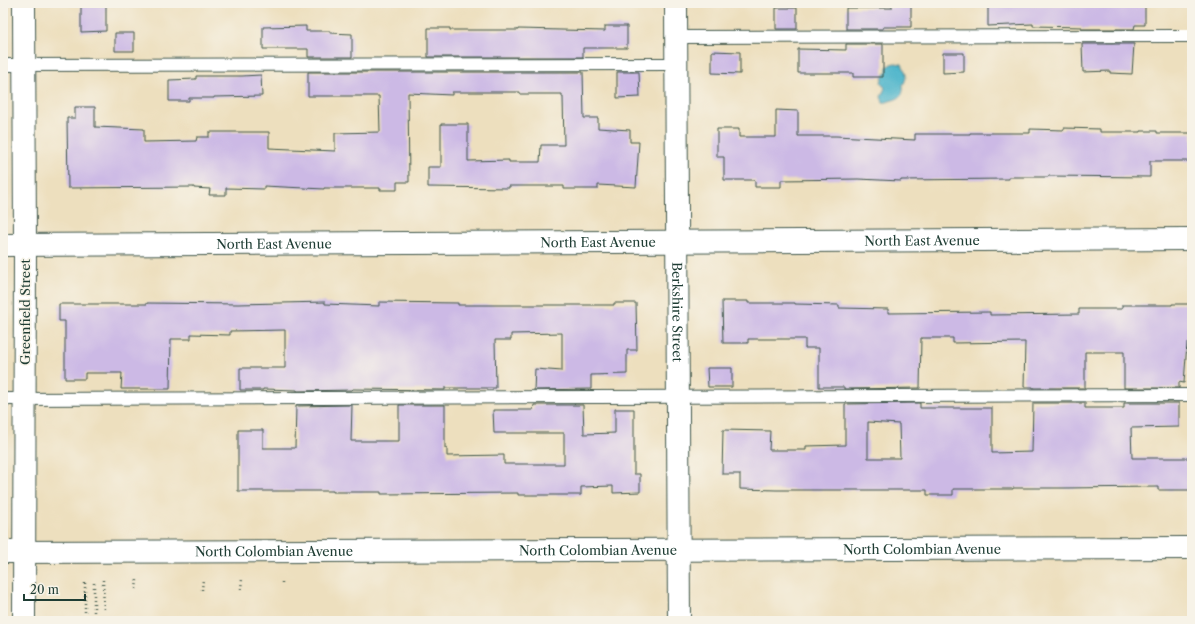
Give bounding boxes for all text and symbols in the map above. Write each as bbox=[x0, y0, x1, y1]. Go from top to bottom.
street label: North East Avenue bbox=[864, 232, 980, 249]
street label: North East Avenue bbox=[540, 234, 656, 250]
street label: North East Avenue bbox=[216, 235, 332, 252]
street label: Greenfield Street bbox=[17, 259, 33, 365]
street label: Berkshire Street bbox=[669, 262, 686, 362]
street label: North Colombian Avenue bbox=[843, 541, 1001, 557]
street label: North Colombian Avenue bbox=[519, 542, 677, 558]
street label: North Colombian Avenue bbox=[195, 543, 353, 559]
scale bar bbox=[24, 576, 85, 602]
text: 20 m bbox=[30, 582, 59, 597]

